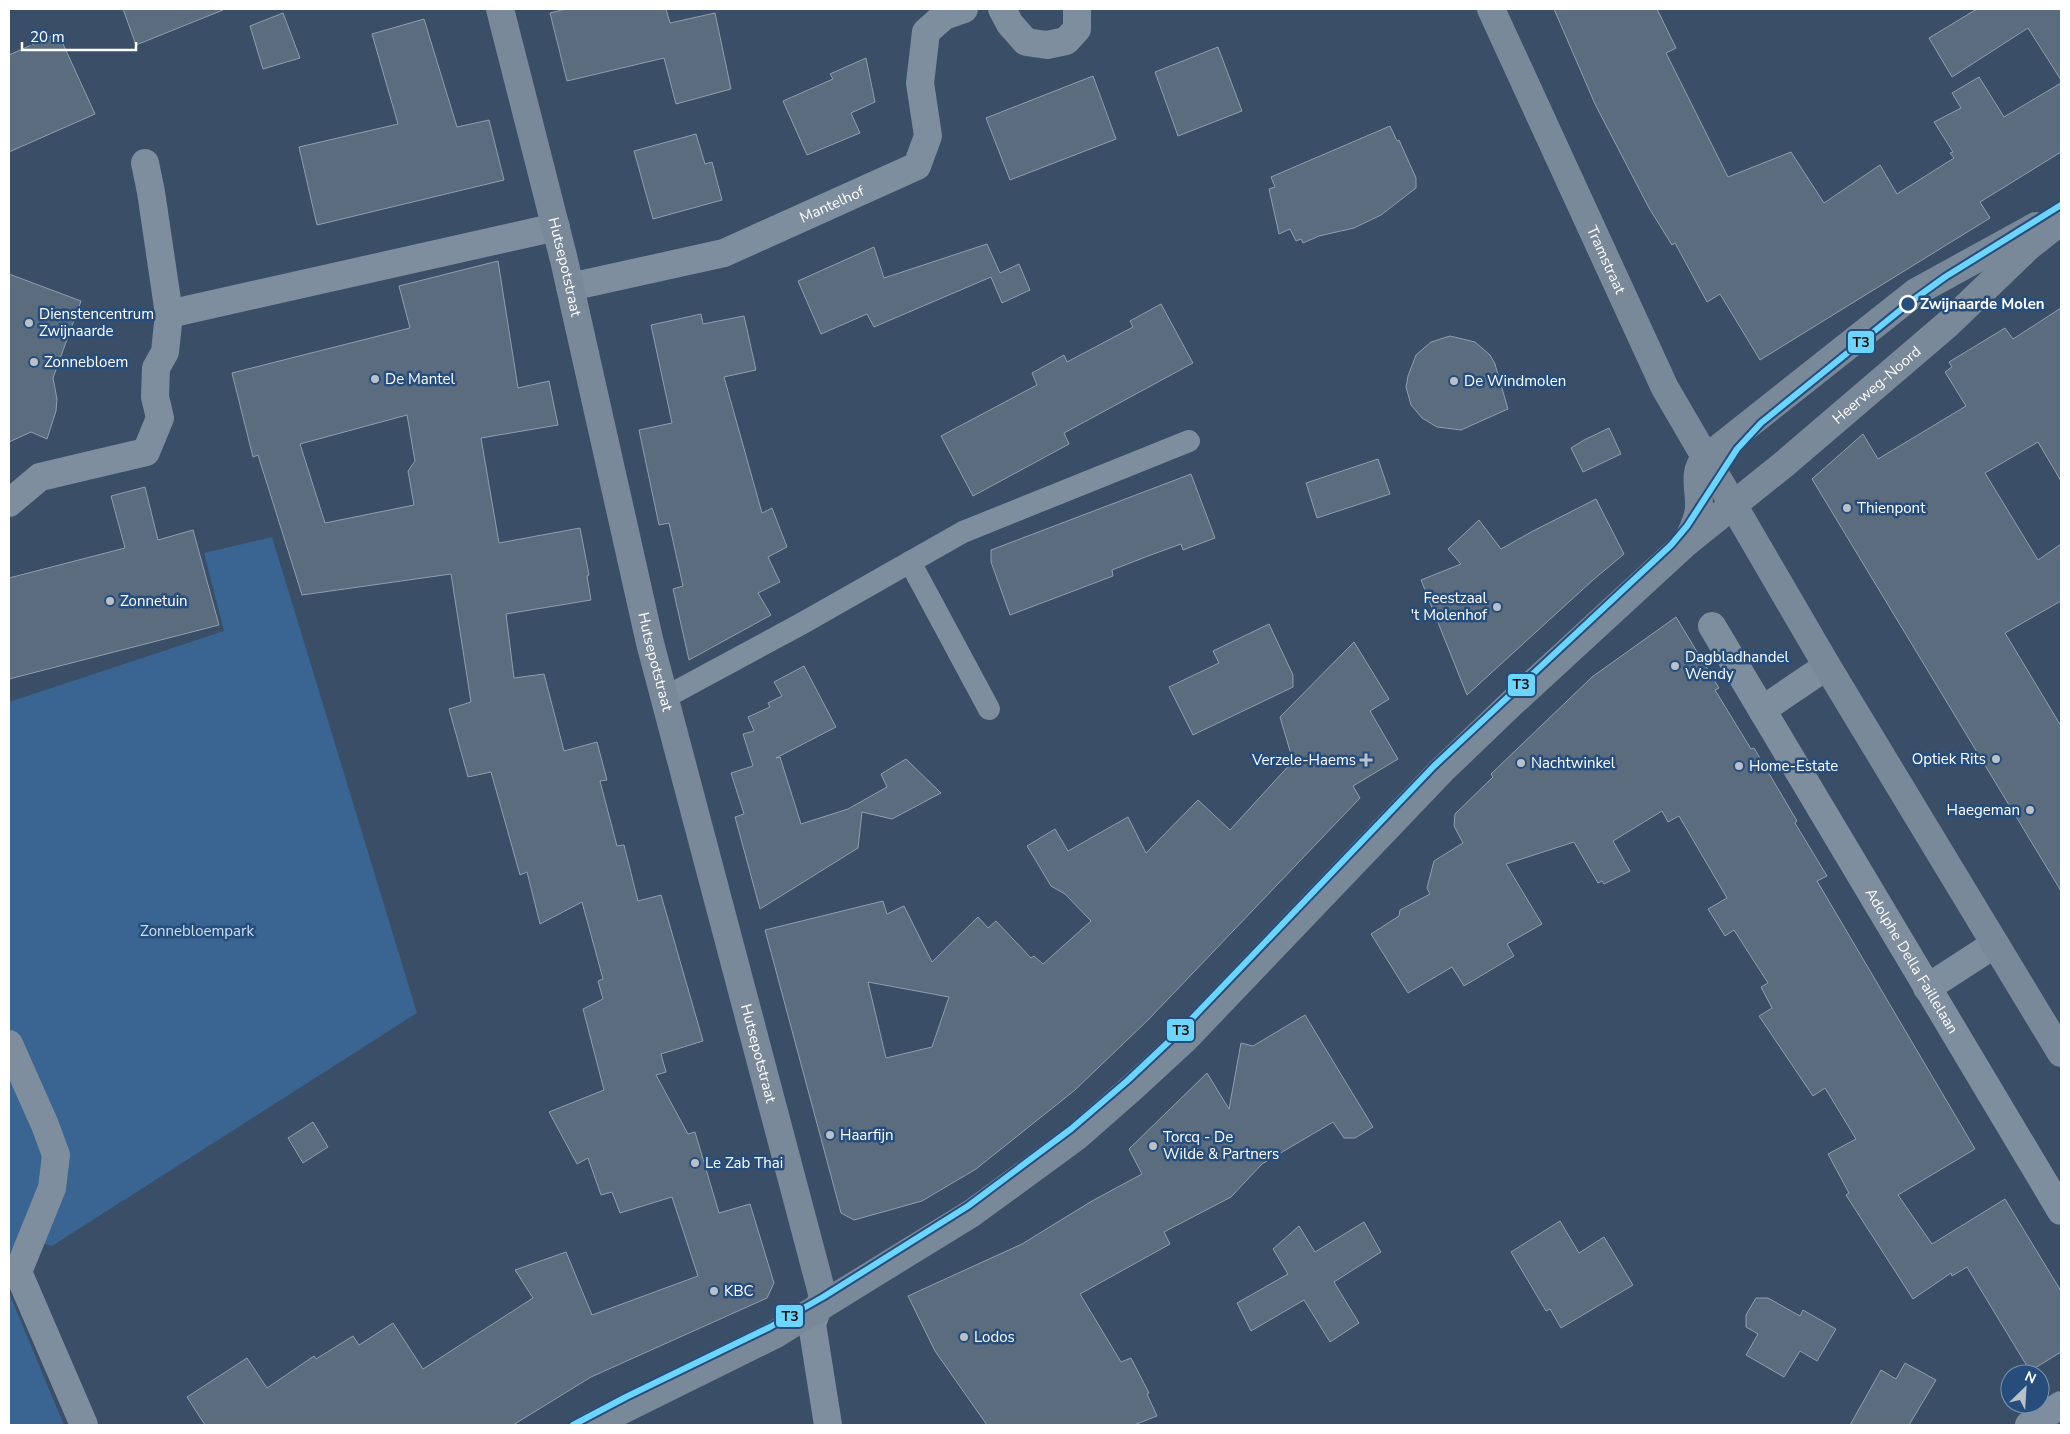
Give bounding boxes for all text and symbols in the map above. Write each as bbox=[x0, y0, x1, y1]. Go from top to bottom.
scale bar bbox=[22, 20, 136, 52]
text: 20 m bbox=[30, 27, 65, 47]
street label: Mantelhof bbox=[796, 181, 868, 228]
street label: Hutsepotstraat bbox=[543, 215, 587, 319]
street label: Tramstraat bbox=[1582, 223, 1631, 298]
place label: Zwijnaarde Molen bbox=[1920, 294, 2045, 314]
marker: Zwijnaarde Molen bbox=[1899, 295, 1917, 313]
place label: Dienstencentrum Zwijnaarde bbox=[39, 304, 154, 341]
marker: Dienstencentrum Zwijnaarde bbox=[23, 317, 35, 329]
line badge: T3 bbox=[1847, 330, 1875, 354]
text: T3 bbox=[1852, 333, 1870, 352]
street label: Heerweg-Noord bbox=[1828, 341, 1925, 428]
place label: Zonnebloem bbox=[44, 352, 128, 372]
marker: Zonnebloem bbox=[28, 356, 40, 368]
place label: De Mantel bbox=[385, 369, 455, 389]
place label: De Windmolen bbox=[1464, 371, 1566, 391]
marker: De Mantel bbox=[369, 373, 381, 385]
marker: De Windmolen bbox=[1448, 375, 1460, 387]
place label: Thienpont bbox=[1857, 498, 1926, 518]
marker: Thienpont bbox=[1841, 502, 1853, 514]
place label: Feestzaal 't Molenhof bbox=[1411, 588, 1488, 625]
place label: Zonnetuin bbox=[120, 591, 188, 611]
marker: Zonnetuin bbox=[104, 595, 116, 607]
marker: Feestzaal 't Molenhof bbox=[1491, 601, 1503, 613]
street label: Hutsepotstraat bbox=[633, 610, 678, 714]
place label: Dagbladhandel Wendy bbox=[1685, 647, 1789, 684]
marker: Dagbladhandel Wendy bbox=[1669, 660, 1681, 672]
line badge: T3 bbox=[1507, 673, 1536, 697]
text: T3 bbox=[1512, 675, 1530, 694]
place label: Optiek Rits bbox=[1912, 749, 1986, 769]
place label: Verzele-Haems bbox=[1251, 750, 1356, 770]
place label: Nachtwinkel bbox=[1531, 753, 1616, 773]
marker: Optiek Rits bbox=[1990, 753, 2002, 765]
marker: Verzele-Haems bbox=[1360, 754, 1372, 766]
place label: Home-Estate bbox=[1749, 756, 1838, 776]
marker: Nachtwinkel bbox=[1515, 757, 1527, 769]
marker: Home-Estate bbox=[1733, 760, 1745, 772]
place label: Haegeman bbox=[1947, 800, 2020, 820]
marker: Haegeman bbox=[2024, 804, 2036, 816]
street label: Adolphe Della Faillelaan bbox=[1861, 884, 1963, 1038]
park label: Zonnebloempark bbox=[140, 921, 254, 941]
street label: Hutsepotstraat bbox=[736, 1002, 781, 1106]
line badge: T3 bbox=[1166, 1018, 1195, 1042]
text: T3 bbox=[1172, 1021, 1190, 1040]
place label: Haarfijn bbox=[840, 1125, 894, 1145]
place label: Torcq - De Wilde & Partners bbox=[1163, 1127, 1279, 1164]
marker: Haarfijn bbox=[824, 1129, 836, 1141]
marker: Torcq - De Wilde & Partners bbox=[1147, 1140, 1159, 1152]
place label: Le Zab Thai bbox=[705, 1153, 783, 1173]
marker: Le Zab Thai bbox=[689, 1157, 701, 1169]
place label: KBC bbox=[724, 1281, 754, 1301]
marker: KBC bbox=[708, 1285, 720, 1297]
line badge: T3 bbox=[775, 1304, 804, 1328]
text: T3 bbox=[781, 1307, 799, 1326]
place label: Lodos bbox=[974, 1327, 1015, 1347]
marker: Lodos bbox=[958, 1331, 970, 1343]
north arrow bbox=[2000, 1364, 2050, 1414]
text: N bbox=[2022, 1367, 2039, 1388]

